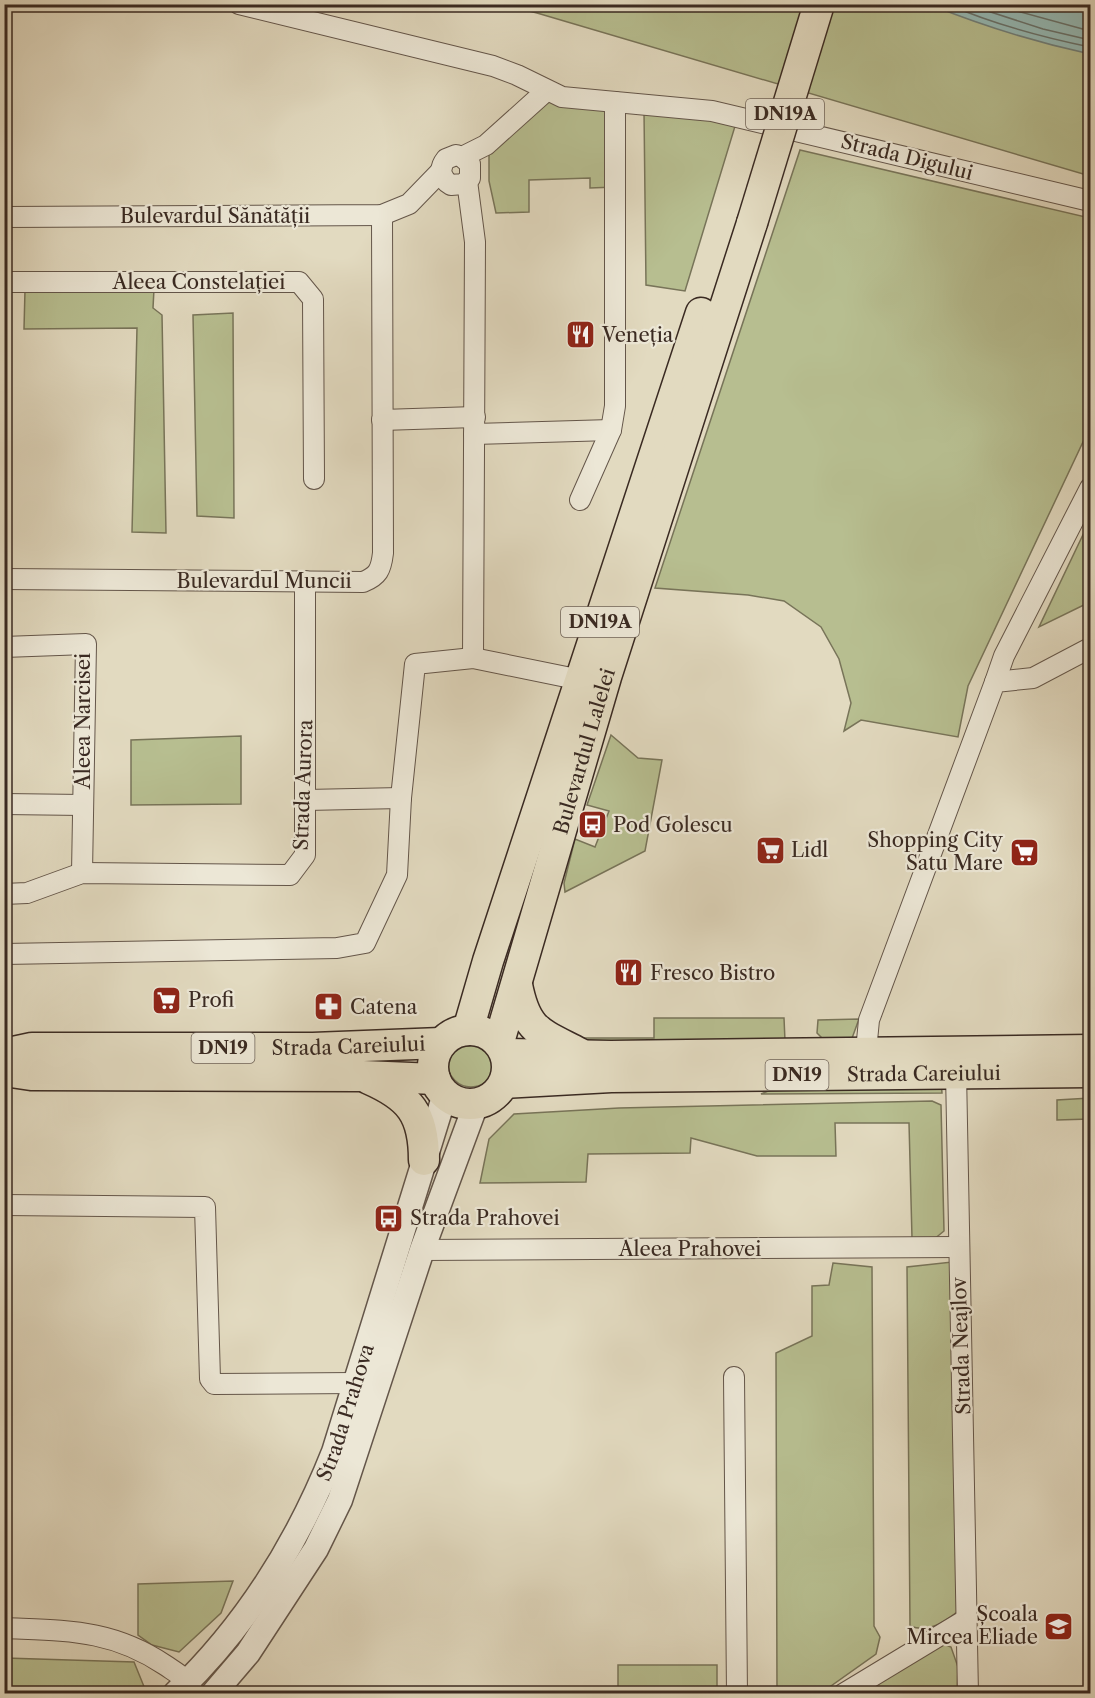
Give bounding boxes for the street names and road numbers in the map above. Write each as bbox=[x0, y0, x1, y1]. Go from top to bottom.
road number: DN19A bbox=[746, 99, 824, 129]
street label: Strada Digului bbox=[838, 129, 976, 185]
street label: Bulevardul Sănătății bbox=[120, 204, 310, 228]
street label: Aleea Constelației bbox=[112, 270, 285, 294]
street label: Bulevardul Muncii bbox=[176, 569, 352, 593]
road number: DN19A bbox=[561, 607, 639, 637]
street label: Aleea Narcisei bbox=[71, 653, 95, 790]
street label: Bulevardul Lalelei bbox=[549, 665, 620, 837]
street label: Strada Aurora bbox=[289, 719, 317, 851]
street label: Strada Careiului bbox=[271, 1032, 426, 1060]
road number: DN19 bbox=[192, 1033, 254, 1063]
road number: DN19 bbox=[766, 1060, 828, 1090]
street label: Strada Careiului bbox=[847, 1061, 1001, 1087]
street label: Aleea Prahovei bbox=[618, 1237, 761, 1261]
street label: Strada Neajlov bbox=[947, 1276, 975, 1415]
street label: Strada Prahova bbox=[311, 1340, 379, 1485]

